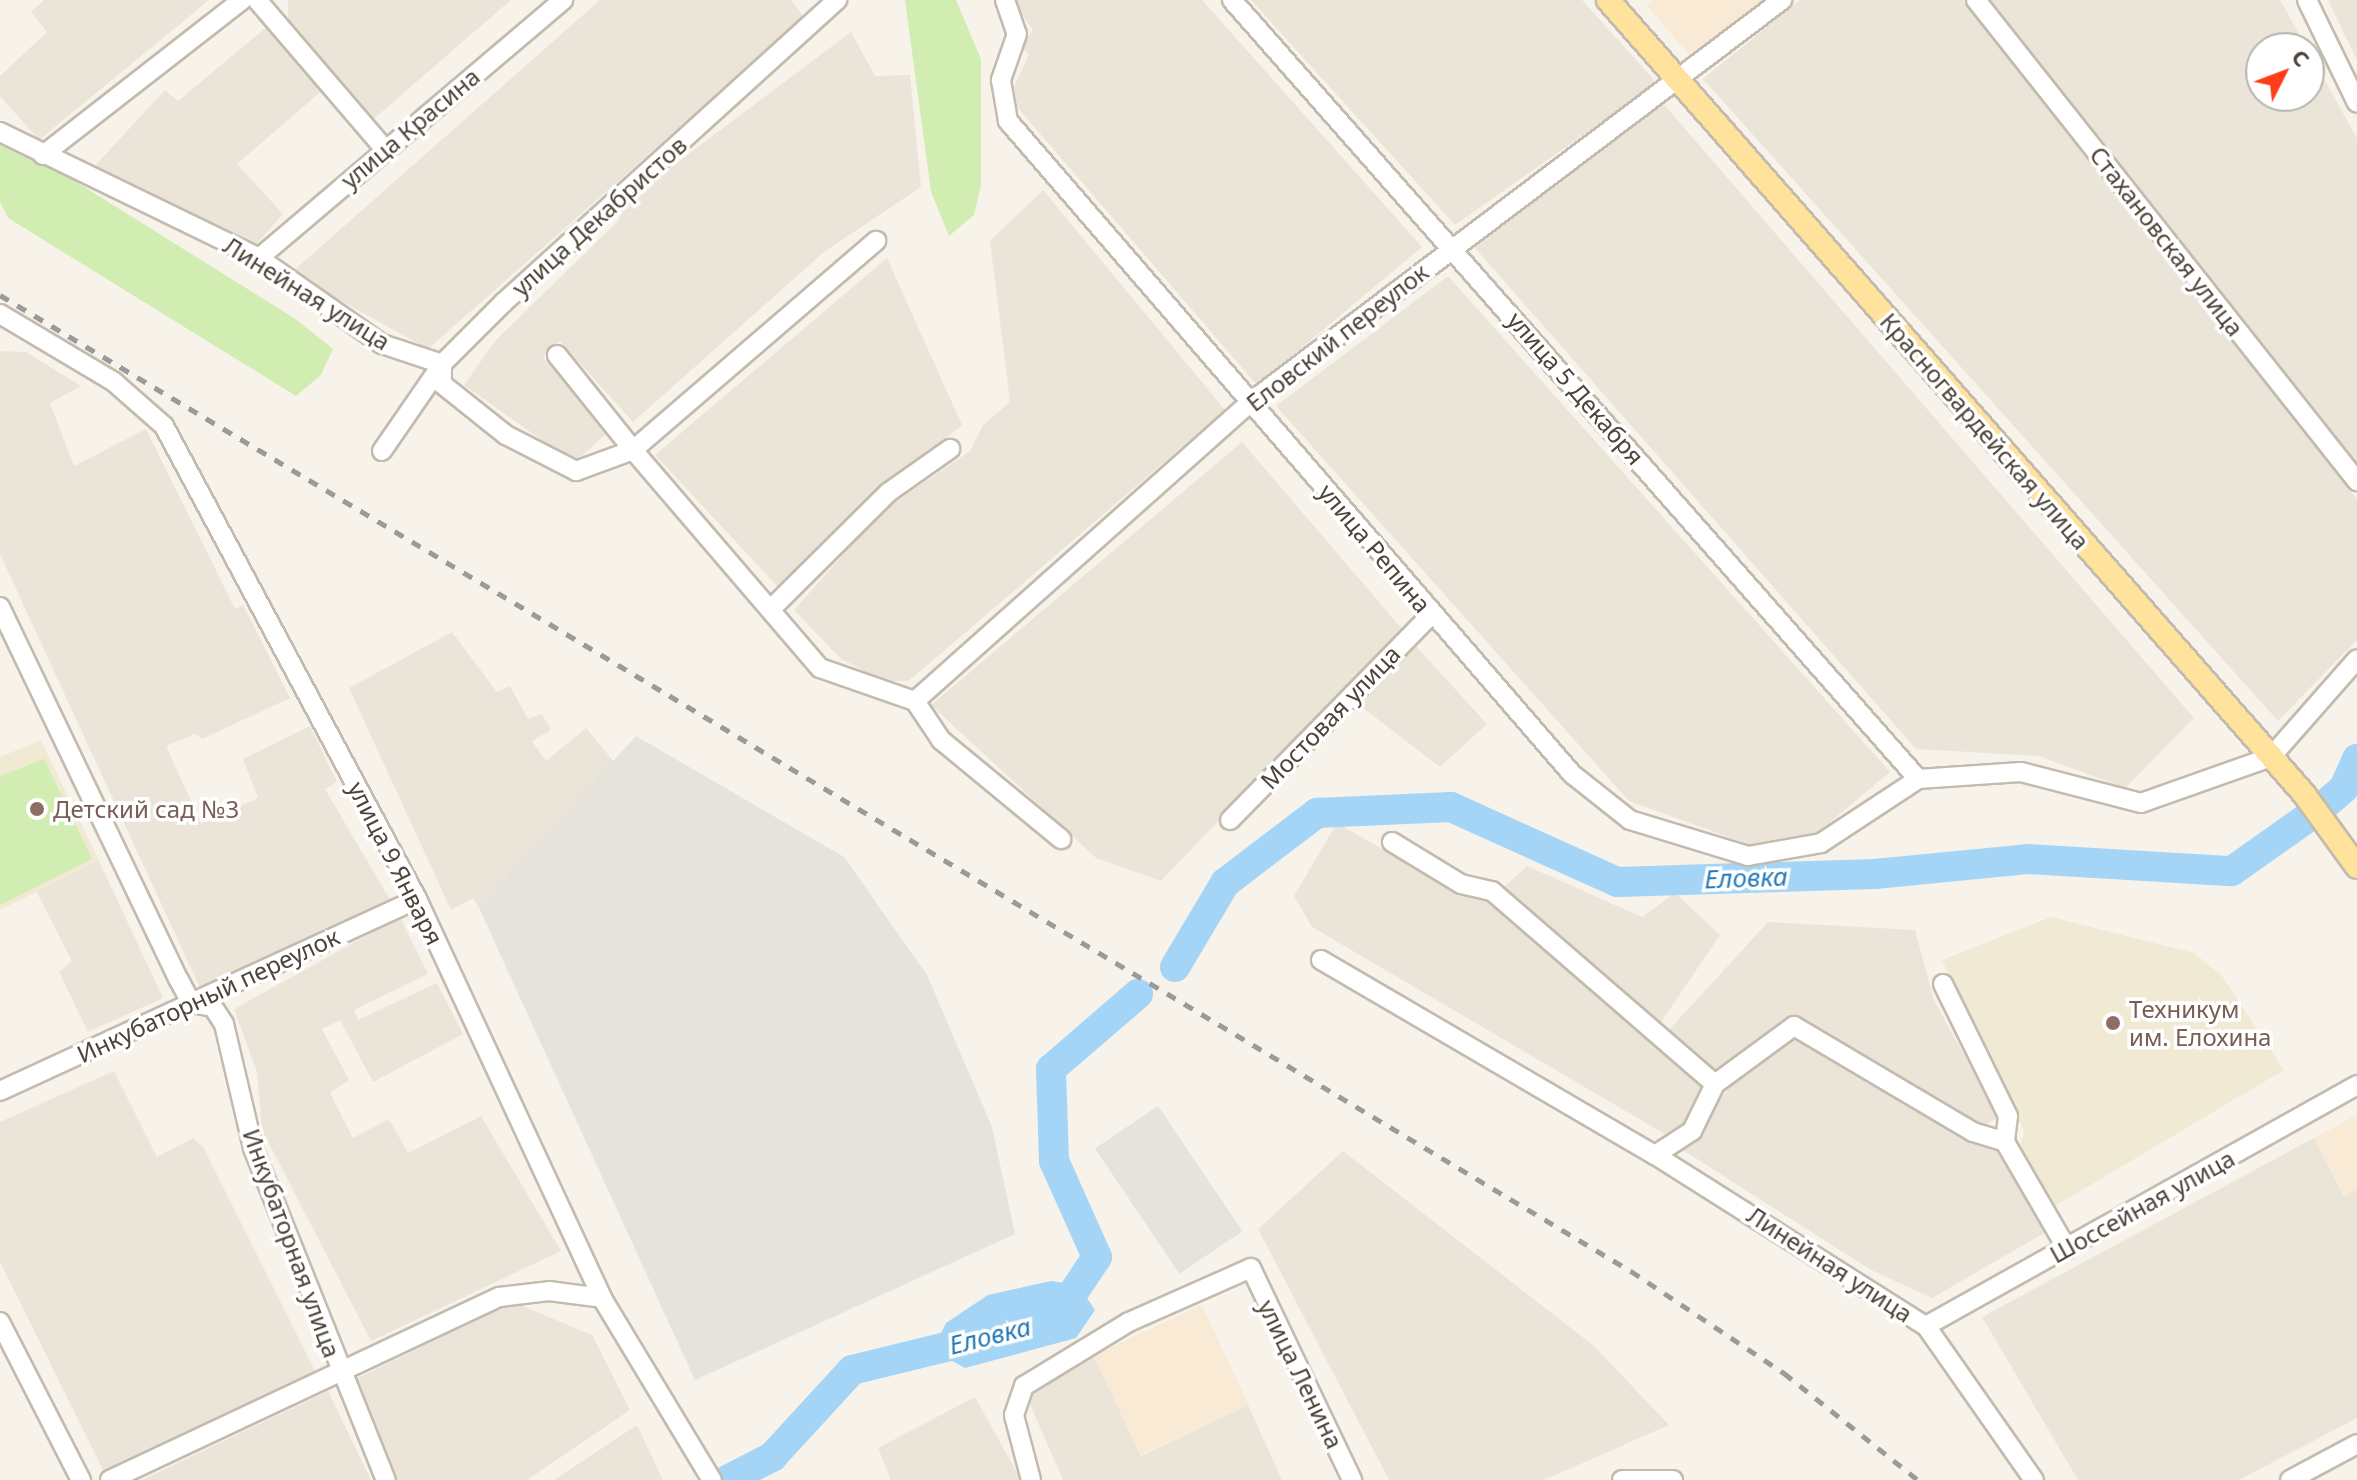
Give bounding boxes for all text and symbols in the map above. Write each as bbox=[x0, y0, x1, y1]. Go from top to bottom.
north arrow bbox=[2245, 32, 2325, 112]
text: С bbox=[2285, 42, 2317, 73]
street label: улица Красина bbox=[335, 62, 485, 194]
street label: улица Декабристов bbox=[506, 130, 692, 302]
street label: Стахановская улица bbox=[2084, 140, 2250, 342]
street label: Линейная улица bbox=[218, 230, 396, 356]
street label: Еловский переулок bbox=[1240, 257, 1434, 417]
street label: улица 5 Декабря bbox=[1502, 306, 1650, 470]
street label: Красногвардейская улица bbox=[1874, 307, 2096, 555]
street label: улица Репина bbox=[1313, 478, 1437, 618]
street label: Мостовая улица bbox=[1254, 639, 1406, 795]
street label: улица 9 Января bbox=[342, 777, 450, 949]
place label: Детский сад №3 bbox=[53, 795, 239, 823]
marker: Детский сад №3 bbox=[28, 800, 46, 818]
water label: Еловка bbox=[1704, 861, 1788, 895]
street label: Инкубаторный переулок bbox=[72, 921, 344, 1069]
place label: Техникум им. Елохина bbox=[2129, 995, 2271, 1051]
marker: Техникум им. Елохина bbox=[2104, 1014, 2122, 1032]
street label: Инкубаторная улица bbox=[237, 1125, 347, 1361]
street label: Шоссейная улица bbox=[2045, 1143, 2239, 1269]
street label: Линейная улица bbox=[1742, 1200, 1918, 1328]
street label: улица Ленина bbox=[1253, 1295, 1349, 1453]
water label: Еловка bbox=[946, 1311, 1034, 1361]

